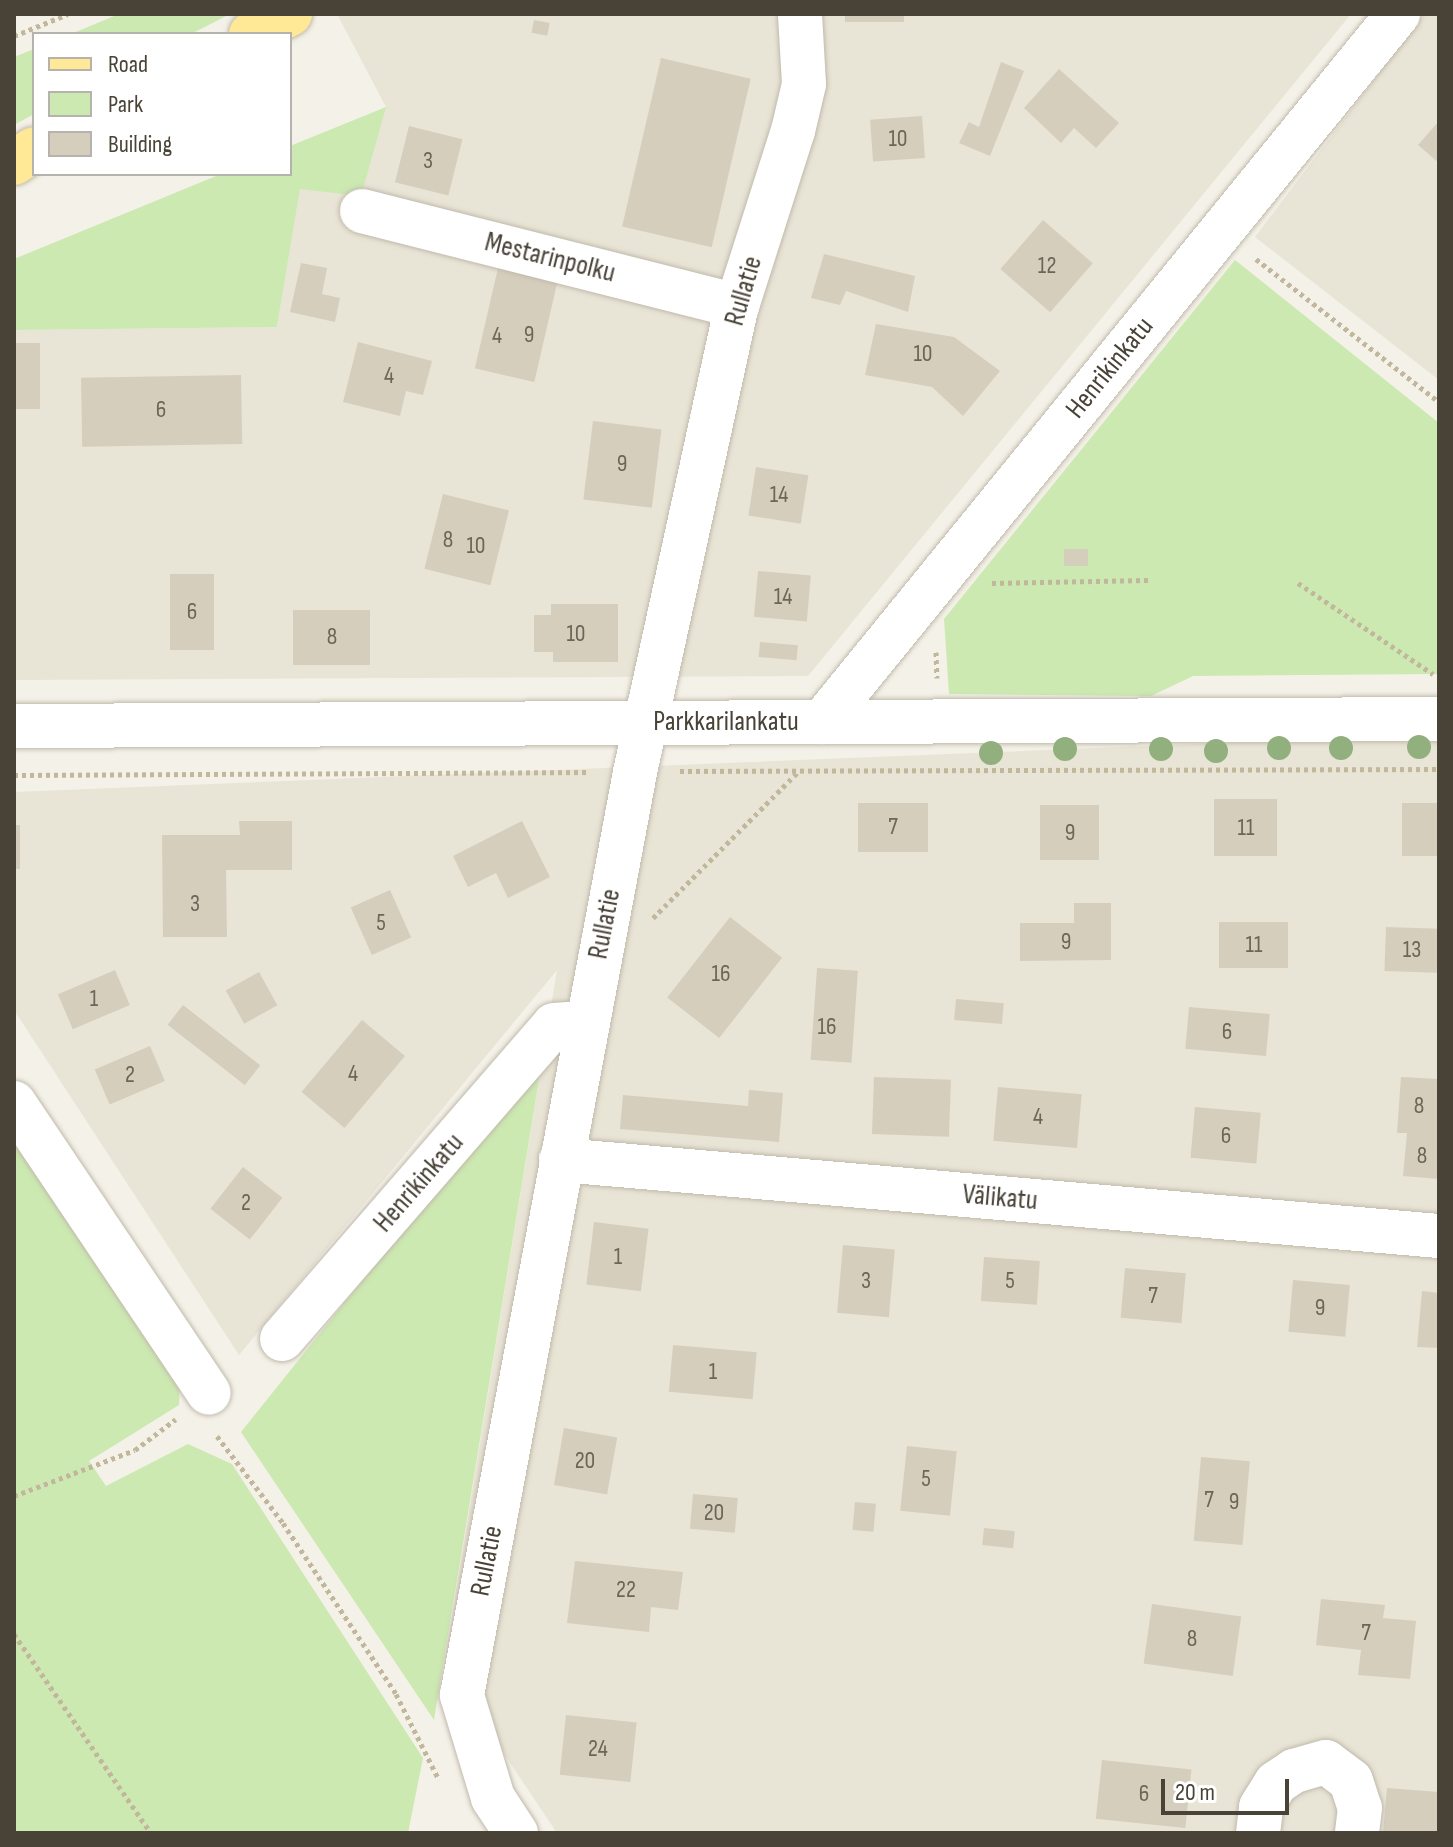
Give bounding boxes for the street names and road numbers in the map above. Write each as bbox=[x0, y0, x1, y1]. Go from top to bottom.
street label: Mestarinpolku bbox=[481, 226, 619, 290]
street label: Rullatie bbox=[718, 252, 770, 330]
street label: Henrikinkatu bbox=[1059, 311, 1161, 425]
street label: Parkkarilankatu bbox=[653, 705, 799, 739]
street label: Rullatie bbox=[582, 886, 628, 962]
street label: Henrikinkatu bbox=[367, 1127, 471, 1239]
street label: Välikatu bbox=[961, 1178, 1039, 1218]
street label: Rullatie bbox=[464, 1523, 510, 1599]

